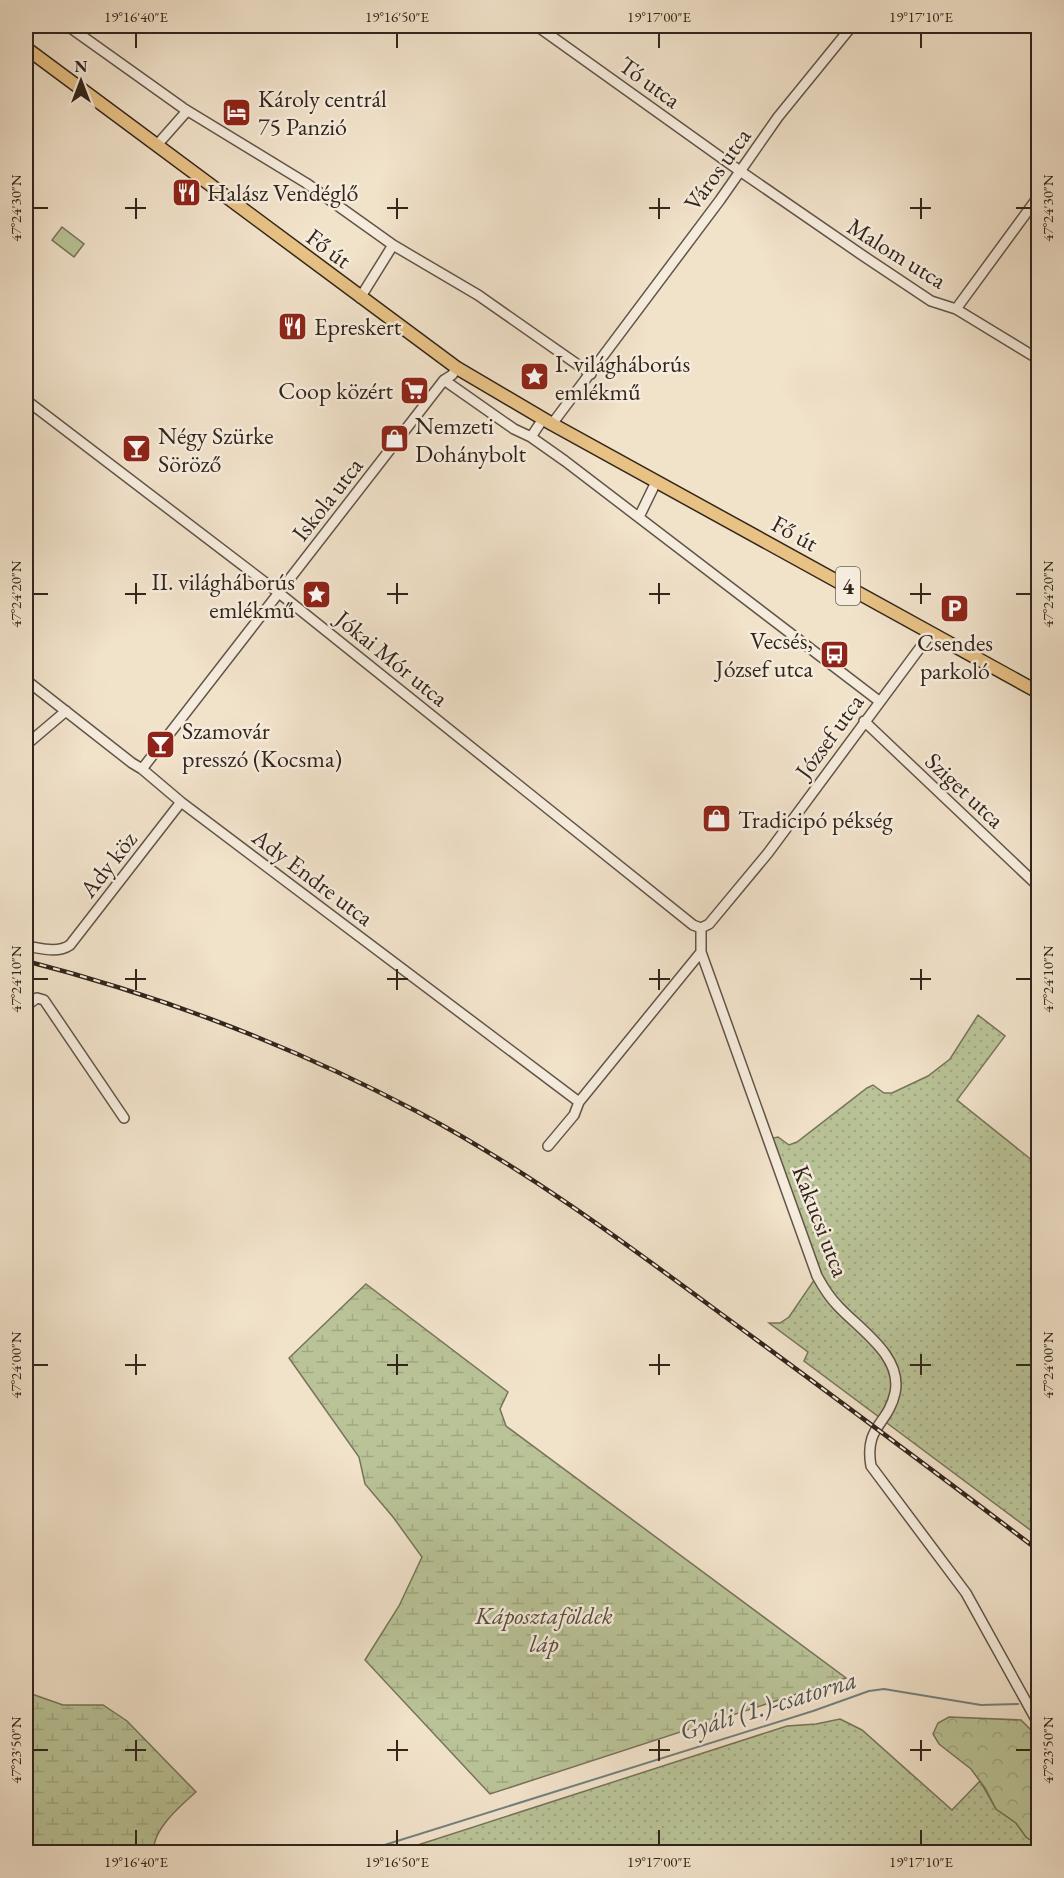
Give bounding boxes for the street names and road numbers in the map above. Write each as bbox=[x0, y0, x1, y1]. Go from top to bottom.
street label: Tó utca bbox=[613, 49, 688, 115]
street label: Város utca bbox=[677, 121, 758, 217]
street label: Malom utca bbox=[842, 210, 953, 296]
street label: Fő út bbox=[300, 221, 358, 275]
street label: Iskola utca bbox=[285, 451, 370, 547]
street label: Fő út bbox=[766, 508, 824, 559]
road number: 4 bbox=[836, 567, 860, 605]
street label: Jókai Mór utca bbox=[328, 602, 455, 713]
street label: József utca bbox=[787, 687, 870, 786]
street label: Sziget utca bbox=[919, 745, 1011, 835]
street label: Ady Endre utca bbox=[245, 821, 380, 933]
street label: Ady köz bbox=[72, 825, 144, 904]
street label: Kakucsi utca bbox=[786, 1161, 857, 1282]

